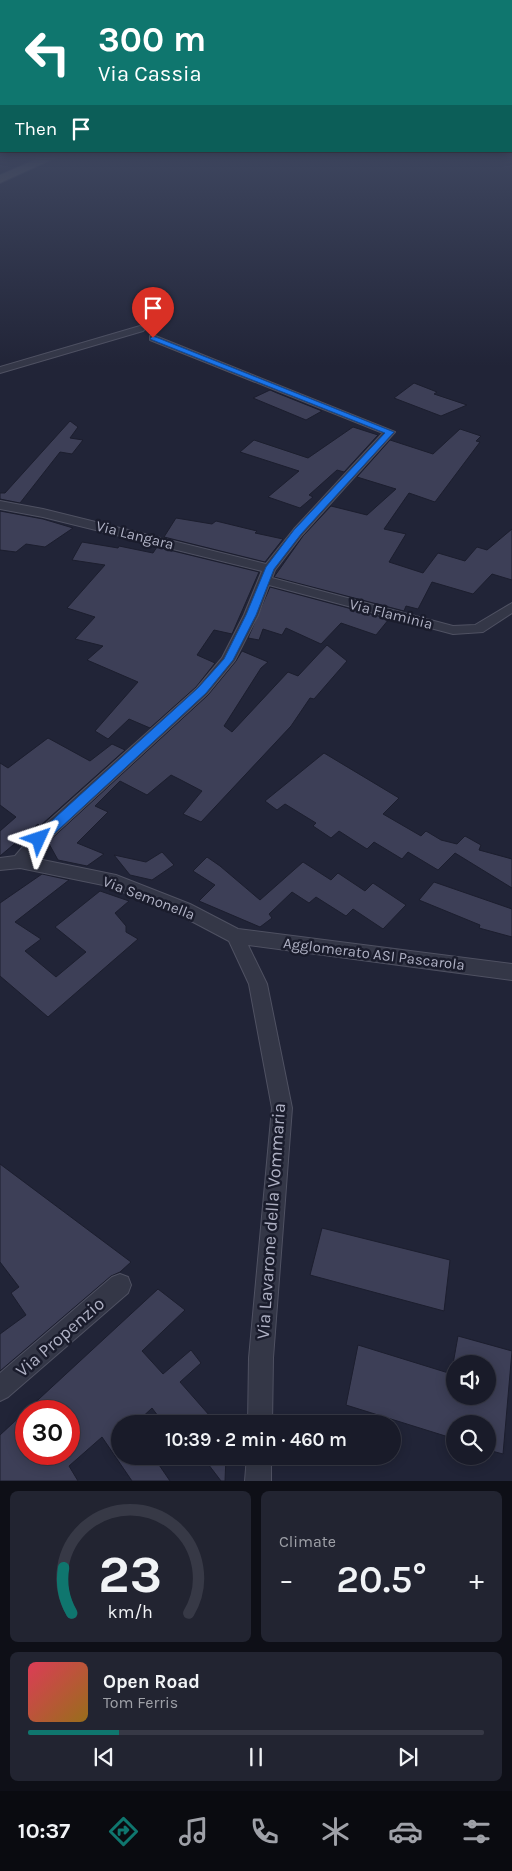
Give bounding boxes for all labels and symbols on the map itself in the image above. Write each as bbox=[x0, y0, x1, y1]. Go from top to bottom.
pin bbox=[132, 287, 174, 338]
street label: Via Langara bbox=[94, 517, 176, 553]
street label: Via Flaminia bbox=[347, 595, 435, 633]
position arrow bbox=[12.0, 812, 64.0, 864]
street label: Via Semonella bbox=[100, 872, 198, 924]
street label: Agglomerato ASI Pascarola bbox=[282, 934, 466, 974]
street label: Via Lavarone della Vommaria bbox=[252, 1102, 290, 1340]
street label: Via Propenzio bbox=[11, 1292, 109, 1382]
speed limit sign: 30 bbox=[15, 1400, 80, 1465]

